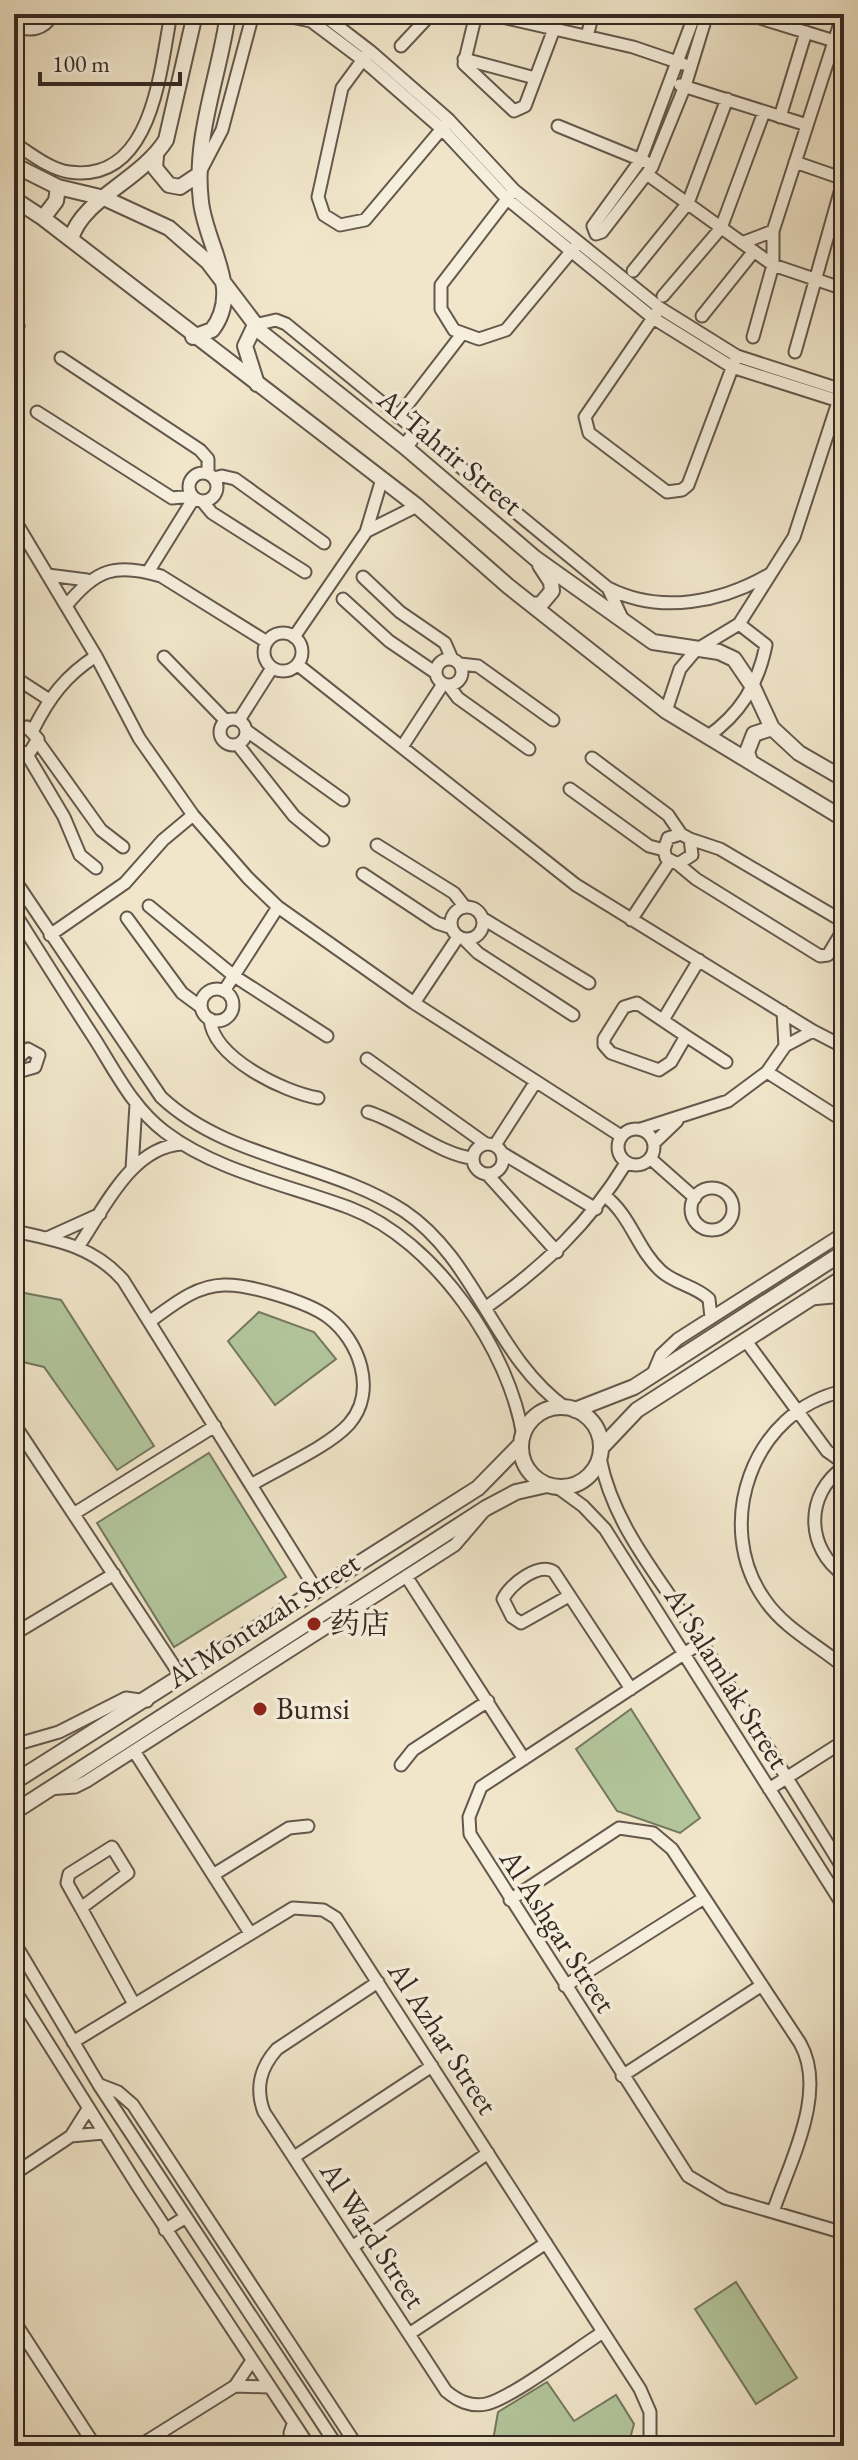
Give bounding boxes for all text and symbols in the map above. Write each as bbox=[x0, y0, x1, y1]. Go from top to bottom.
scale bar bbox=[40, 36, 180, 86]
text: 100 m bbox=[52, 48, 110, 79]
street label: Al Tahrir Street bbox=[369, 379, 531, 524]
street label: Al Montazah Street bbox=[158, 1542, 367, 1697]
street label: Al Salamlak Street bbox=[655, 1579, 799, 1777]
place label: 药店 bbox=[330, 1604, 390, 1643]
marker: 药店 bbox=[305, 1615, 323, 1633]
place label: Bumsi bbox=[276, 1689, 350, 1728]
marker: Bumsi bbox=[251, 1700, 269, 1718]
street label: Al Ashgar Street bbox=[491, 1841, 626, 2020]
street label: Al Azhar Street bbox=[379, 1953, 508, 2122]
street label: Al Ward Street bbox=[311, 2153, 436, 2316]

